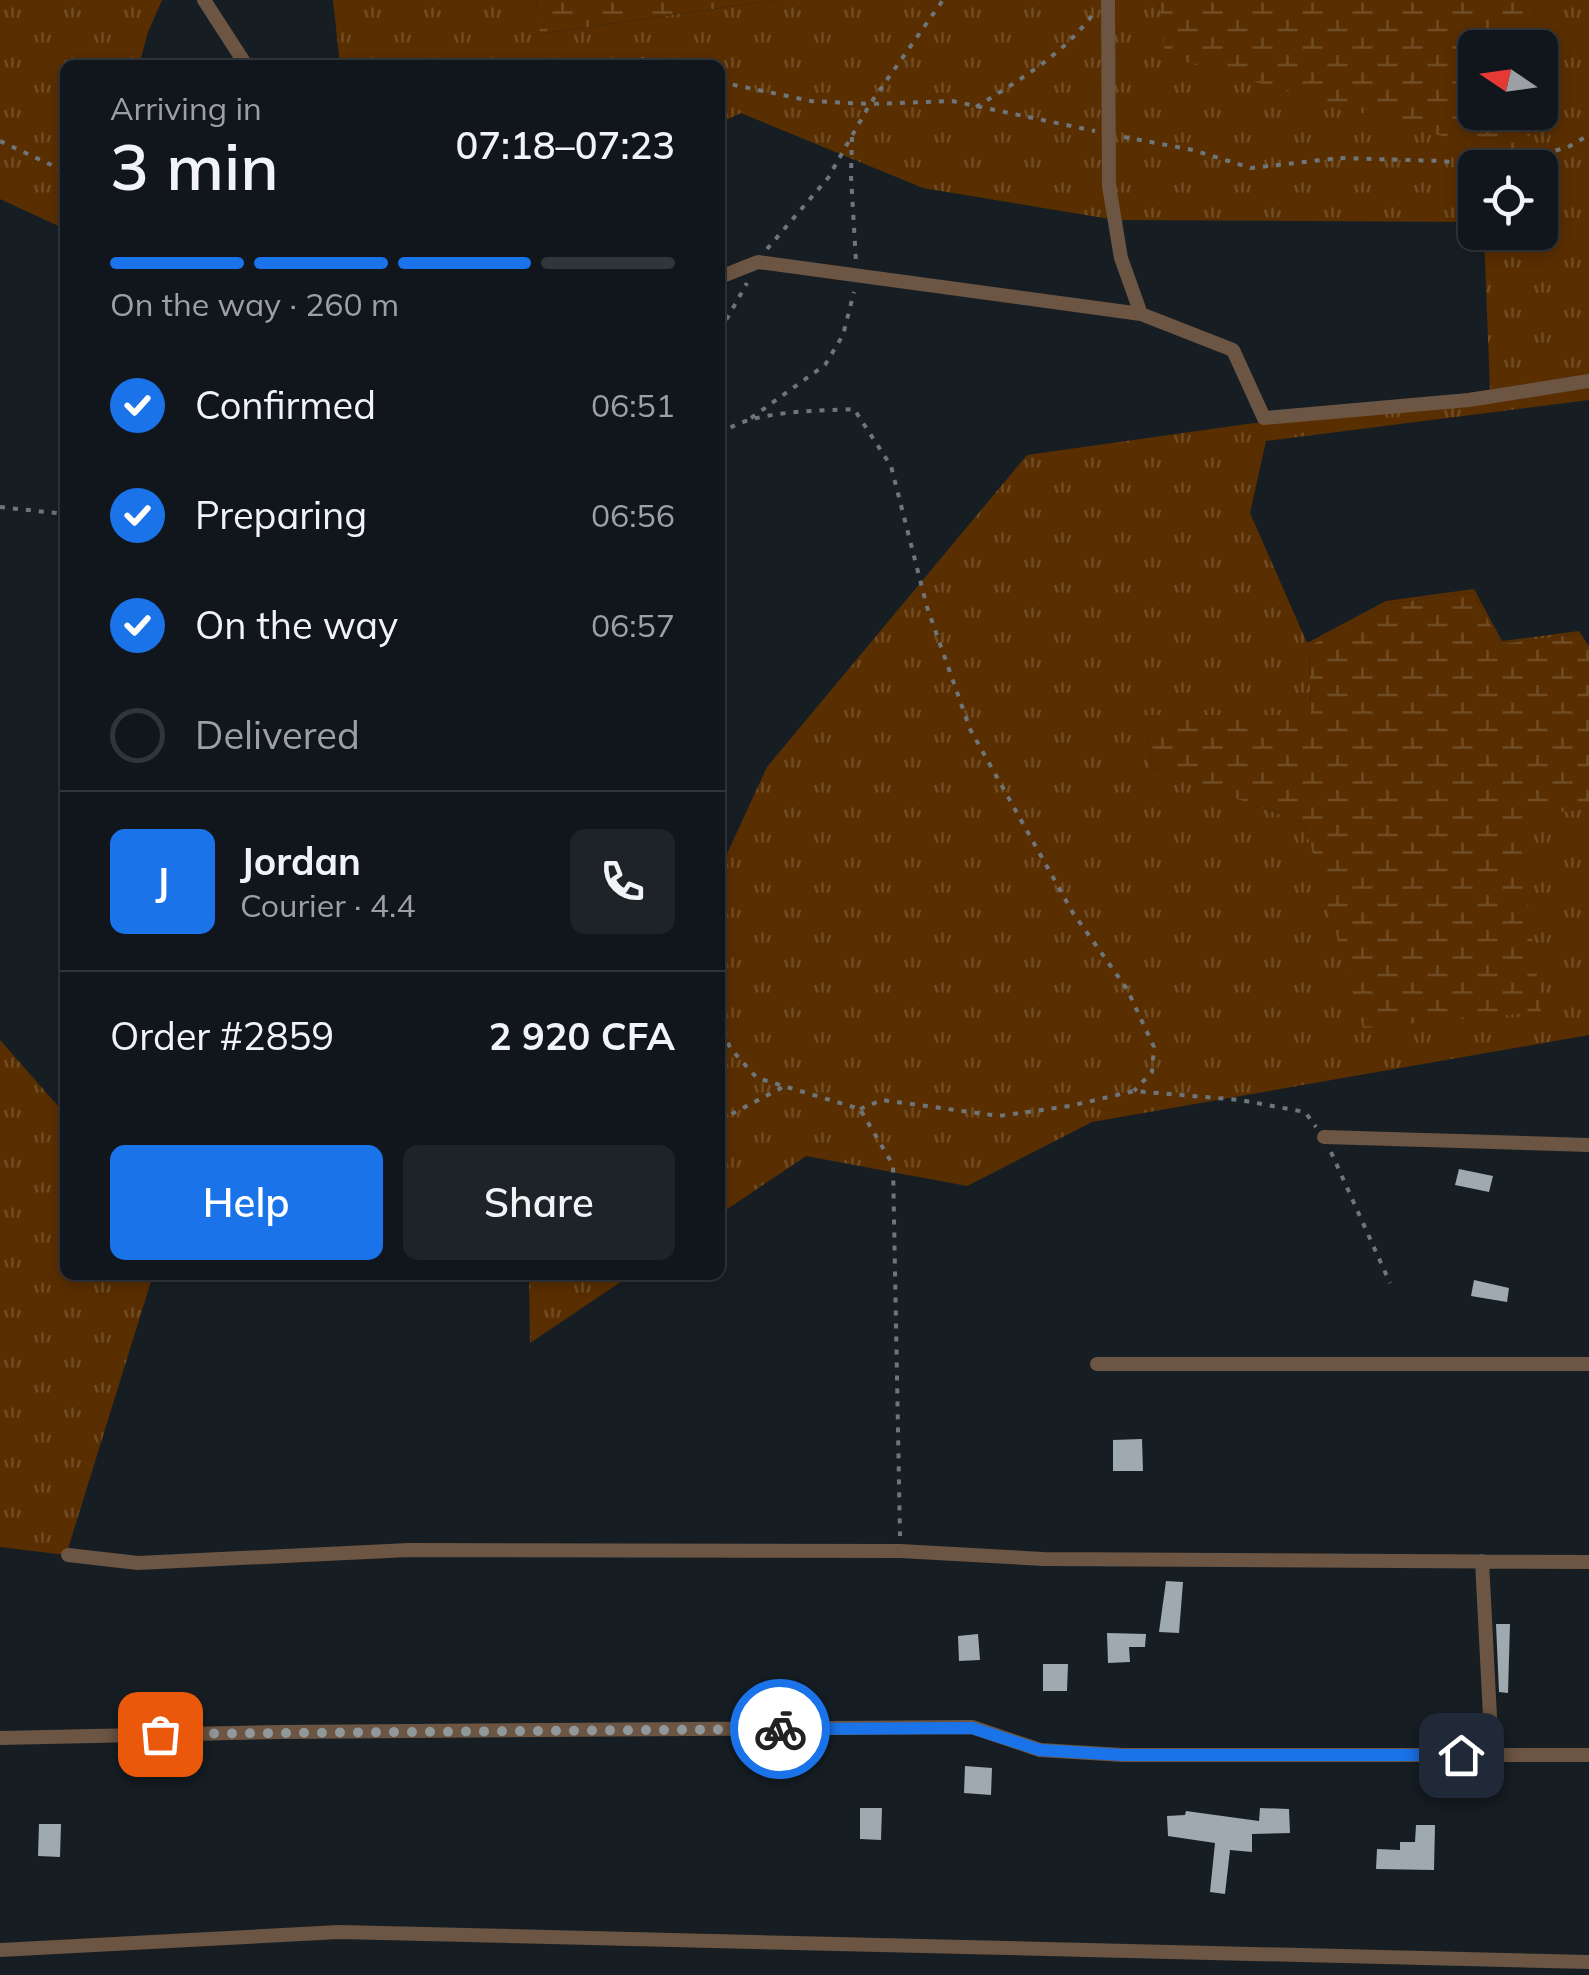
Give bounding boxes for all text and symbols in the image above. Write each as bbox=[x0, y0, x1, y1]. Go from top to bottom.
north arrow bbox=[1458, 30, 1558, 130]
map controls bbox=[1458, 30, 1558, 250]
text: Arriving in bbox=[110, 88, 262, 128]
text: 07:18–07:23 bbox=[455, 121, 675, 169]
text: 3 min bbox=[110, 125, 279, 206]
button: locate bbox=[1458, 150, 1558, 250]
text: On the way · 260 m bbox=[110, 284, 399, 324]
icon: check bbox=[110, 378, 165, 433]
text: Confirmed bbox=[195, 381, 376, 429]
text: 06:51 bbox=[591, 385, 675, 425]
icon: check bbox=[110, 488, 165, 543]
text: Preparing bbox=[195, 491, 367, 539]
text: 06:56 bbox=[591, 495, 675, 535]
icon: check bbox=[110, 598, 165, 653]
text: On the way bbox=[195, 601, 398, 649]
text: 06:57 bbox=[591, 605, 675, 645]
text: Delivered bbox=[195, 711, 360, 759]
button: phone bbox=[570, 829, 675, 934]
text: Jordan bbox=[240, 837, 361, 885]
text: J bbox=[156, 857, 169, 905]
text: Courier · 4.4 bbox=[240, 885, 416, 925]
text: Order #2859 bbox=[110, 1012, 334, 1060]
text: 2 920 CFA bbox=[489, 1012, 675, 1060]
button: Help bbox=[110, 1145, 383, 1260]
button: Share bbox=[403, 1145, 675, 1260]
courier bbox=[730, 1679, 830, 1779]
pin bbox=[118, 1692, 203, 1777]
icon: bike bbox=[753, 1702, 808, 1757]
icon: bag bbox=[133, 1707, 188, 1762]
pin bbox=[1419, 1713, 1504, 1798]
icon: home bbox=[1434, 1728, 1489, 1783]

